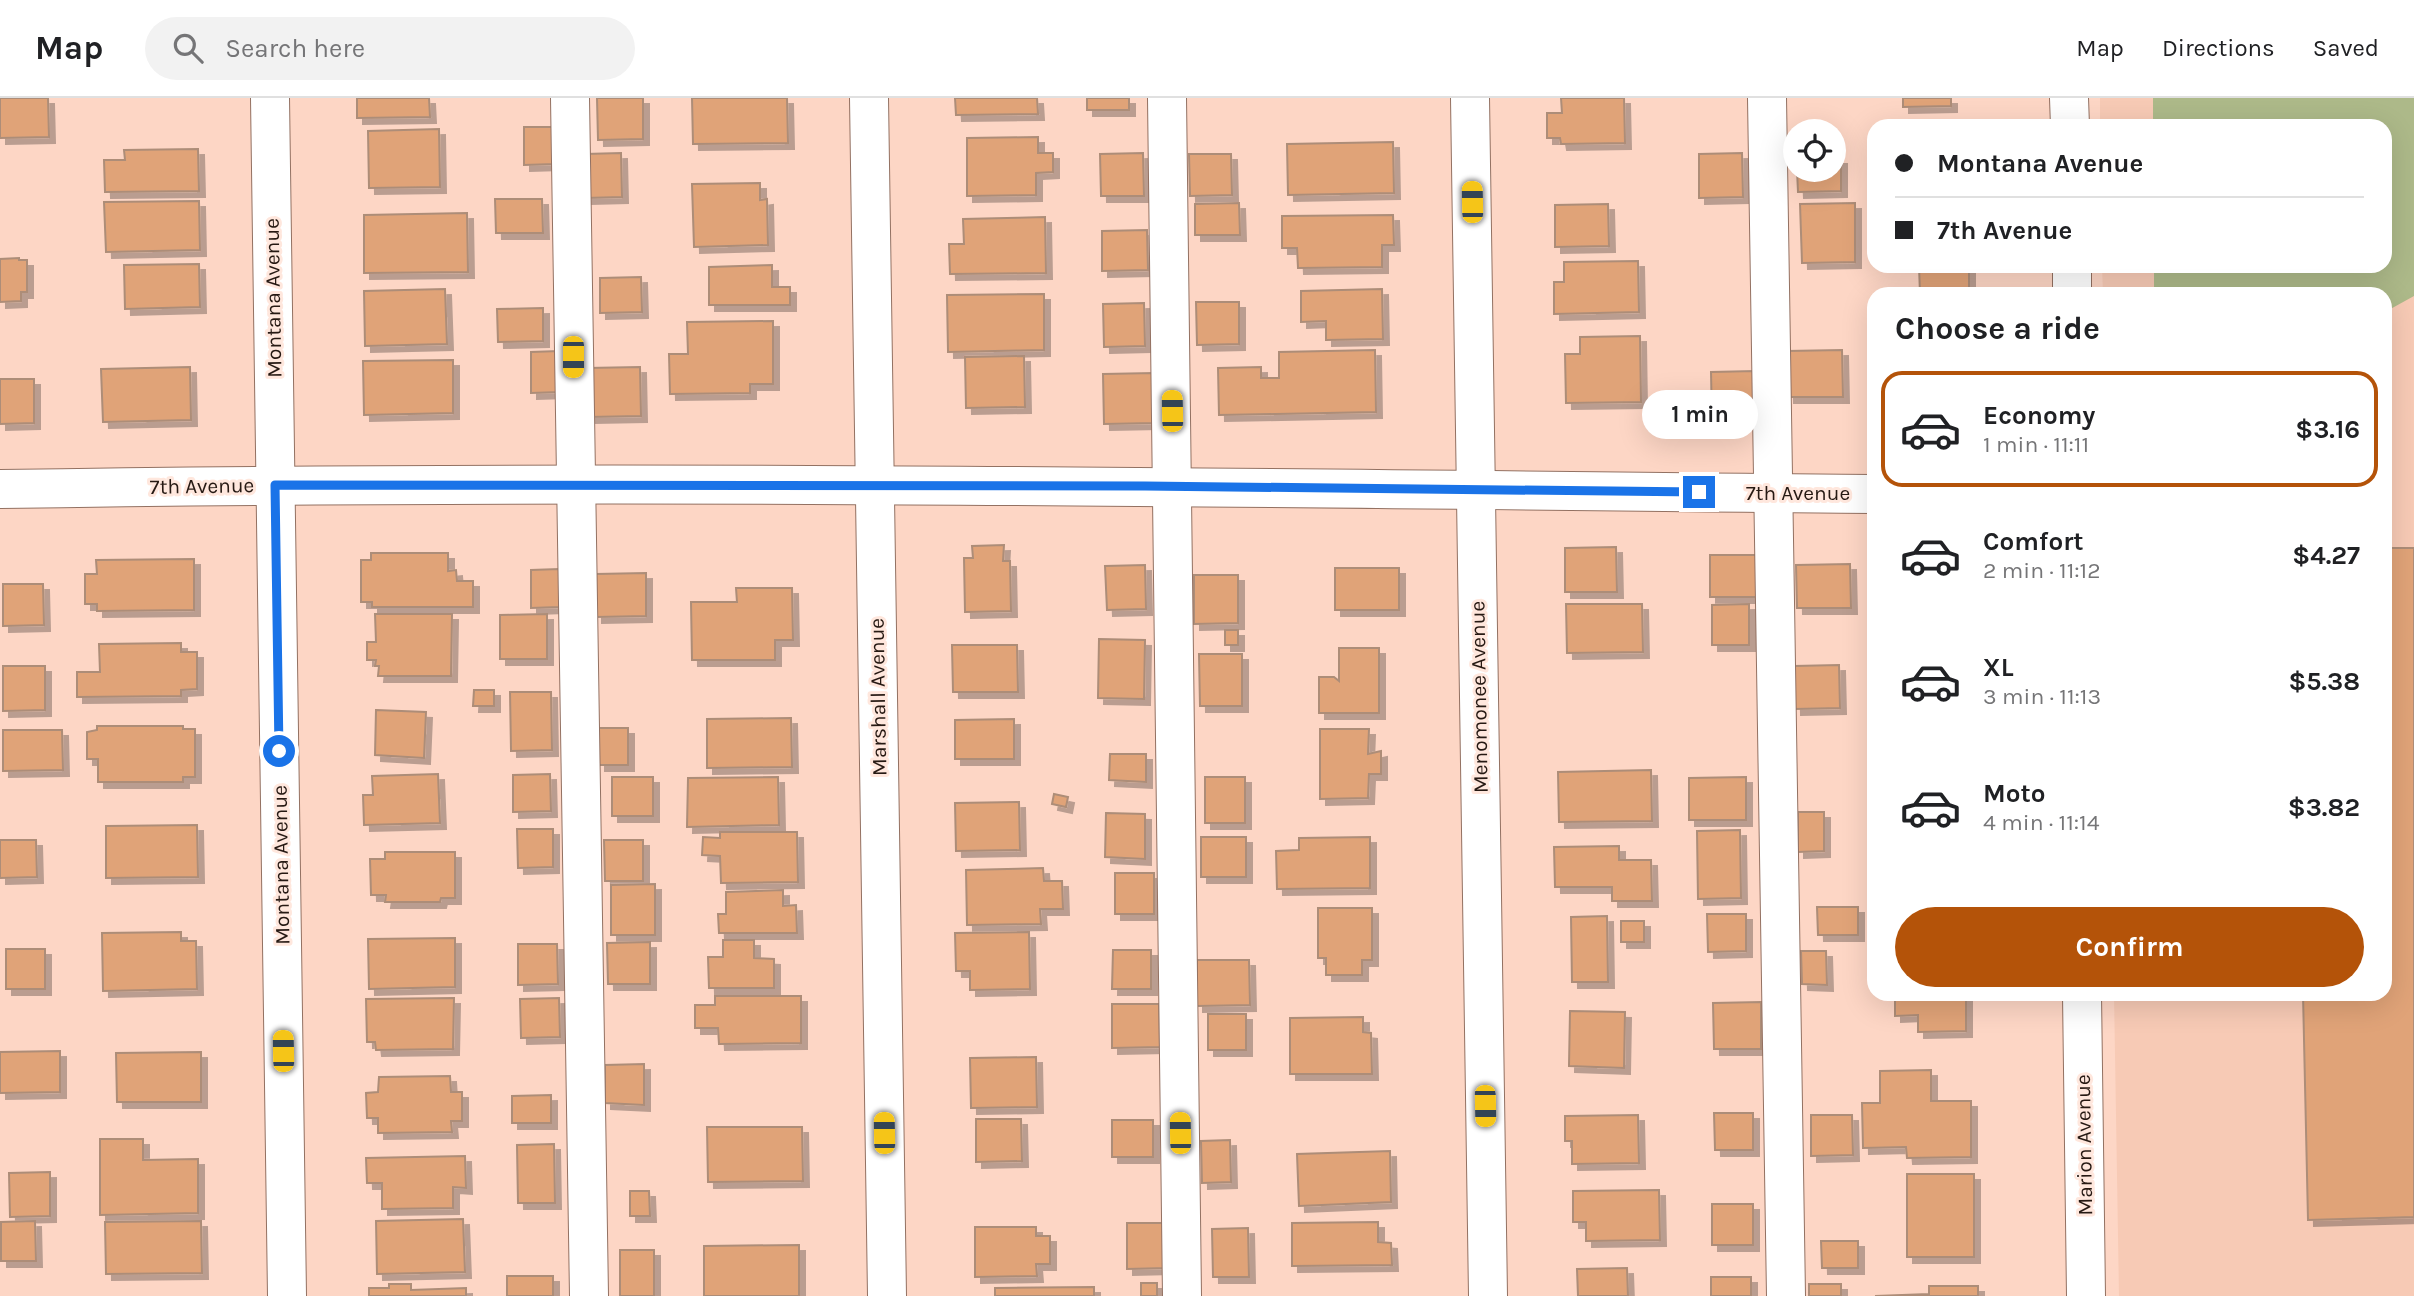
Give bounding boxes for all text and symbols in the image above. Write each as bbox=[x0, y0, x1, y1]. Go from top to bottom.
search box bbox=[145, 17, 635, 80]
text: Map bbox=[35, 29, 103, 67]
icon: search bbox=[169, 29, 207, 67]
text: Search here bbox=[225, 33, 365, 64]
text: Map bbox=[2076, 34, 2124, 62]
text: Directions bbox=[2162, 34, 2275, 62]
text: Saved bbox=[2313, 34, 2379, 62]
map controls bbox=[1783, 119, 1846, 182]
button: locate bbox=[1783, 119, 1846, 182]
text: Montana Avenue bbox=[1937, 148, 2143, 179]
car bbox=[1462, 181, 1483, 223]
text: 7th Avenue bbox=[1937, 215, 2072, 246]
street label: Montana Avenue bbox=[260, 218, 286, 378]
text: Choose a ride bbox=[1895, 310, 2100, 347]
car bbox=[563, 336, 584, 378]
car bbox=[1162, 390, 1183, 432]
callout: 1 min bbox=[1641, 390, 1757, 440]
icon: car bbox=[1899, 398, 1962, 461]
text: Economy bbox=[1983, 400, 2095, 431]
text: 1 min bbox=[1671, 401, 1729, 428]
text: $3.16 bbox=[2295, 414, 2360, 445]
text: 1 min · 11:11 bbox=[1983, 431, 2089, 458]
street label: 7th Avenue bbox=[150, 473, 254, 499]
route end bbox=[1683, 476, 1715, 508]
street label: 7th Avenue bbox=[1746, 481, 1850, 505]
icon: car bbox=[1899, 524, 1962, 587]
text: Comfort bbox=[1983, 526, 2084, 557]
text: $4.27 bbox=[2292, 540, 2360, 571]
text: 2 min · 11:12 bbox=[1983, 557, 2101, 584]
street label: Menomonee Avenue bbox=[1465, 601, 1493, 793]
street label: Marshall Avenue bbox=[865, 618, 891, 776]
icon: car bbox=[1899, 650, 1962, 713]
text: XL bbox=[1983, 652, 2014, 683]
text: $5.38 bbox=[2288, 666, 2360, 697]
text: 3 min · 11:13 bbox=[1983, 683, 2101, 710]
route start bbox=[263, 735, 295, 767]
icon: car bbox=[1899, 776, 1962, 839]
text: Moto bbox=[1983, 778, 2045, 809]
street label: Montana Avenue bbox=[268, 785, 294, 945]
text: $3.82 bbox=[2288, 792, 2360, 823]
text: 4 min · 11:14 bbox=[1983, 809, 2100, 836]
button: Confirm bbox=[1895, 907, 2364, 987]
car bbox=[273, 1030, 294, 1072]
street label: Marion Avenue bbox=[2071, 1074, 2097, 1216]
car bbox=[1475, 1085, 1496, 1127]
car bbox=[874, 1112, 895, 1154]
car bbox=[1170, 1112, 1191, 1154]

